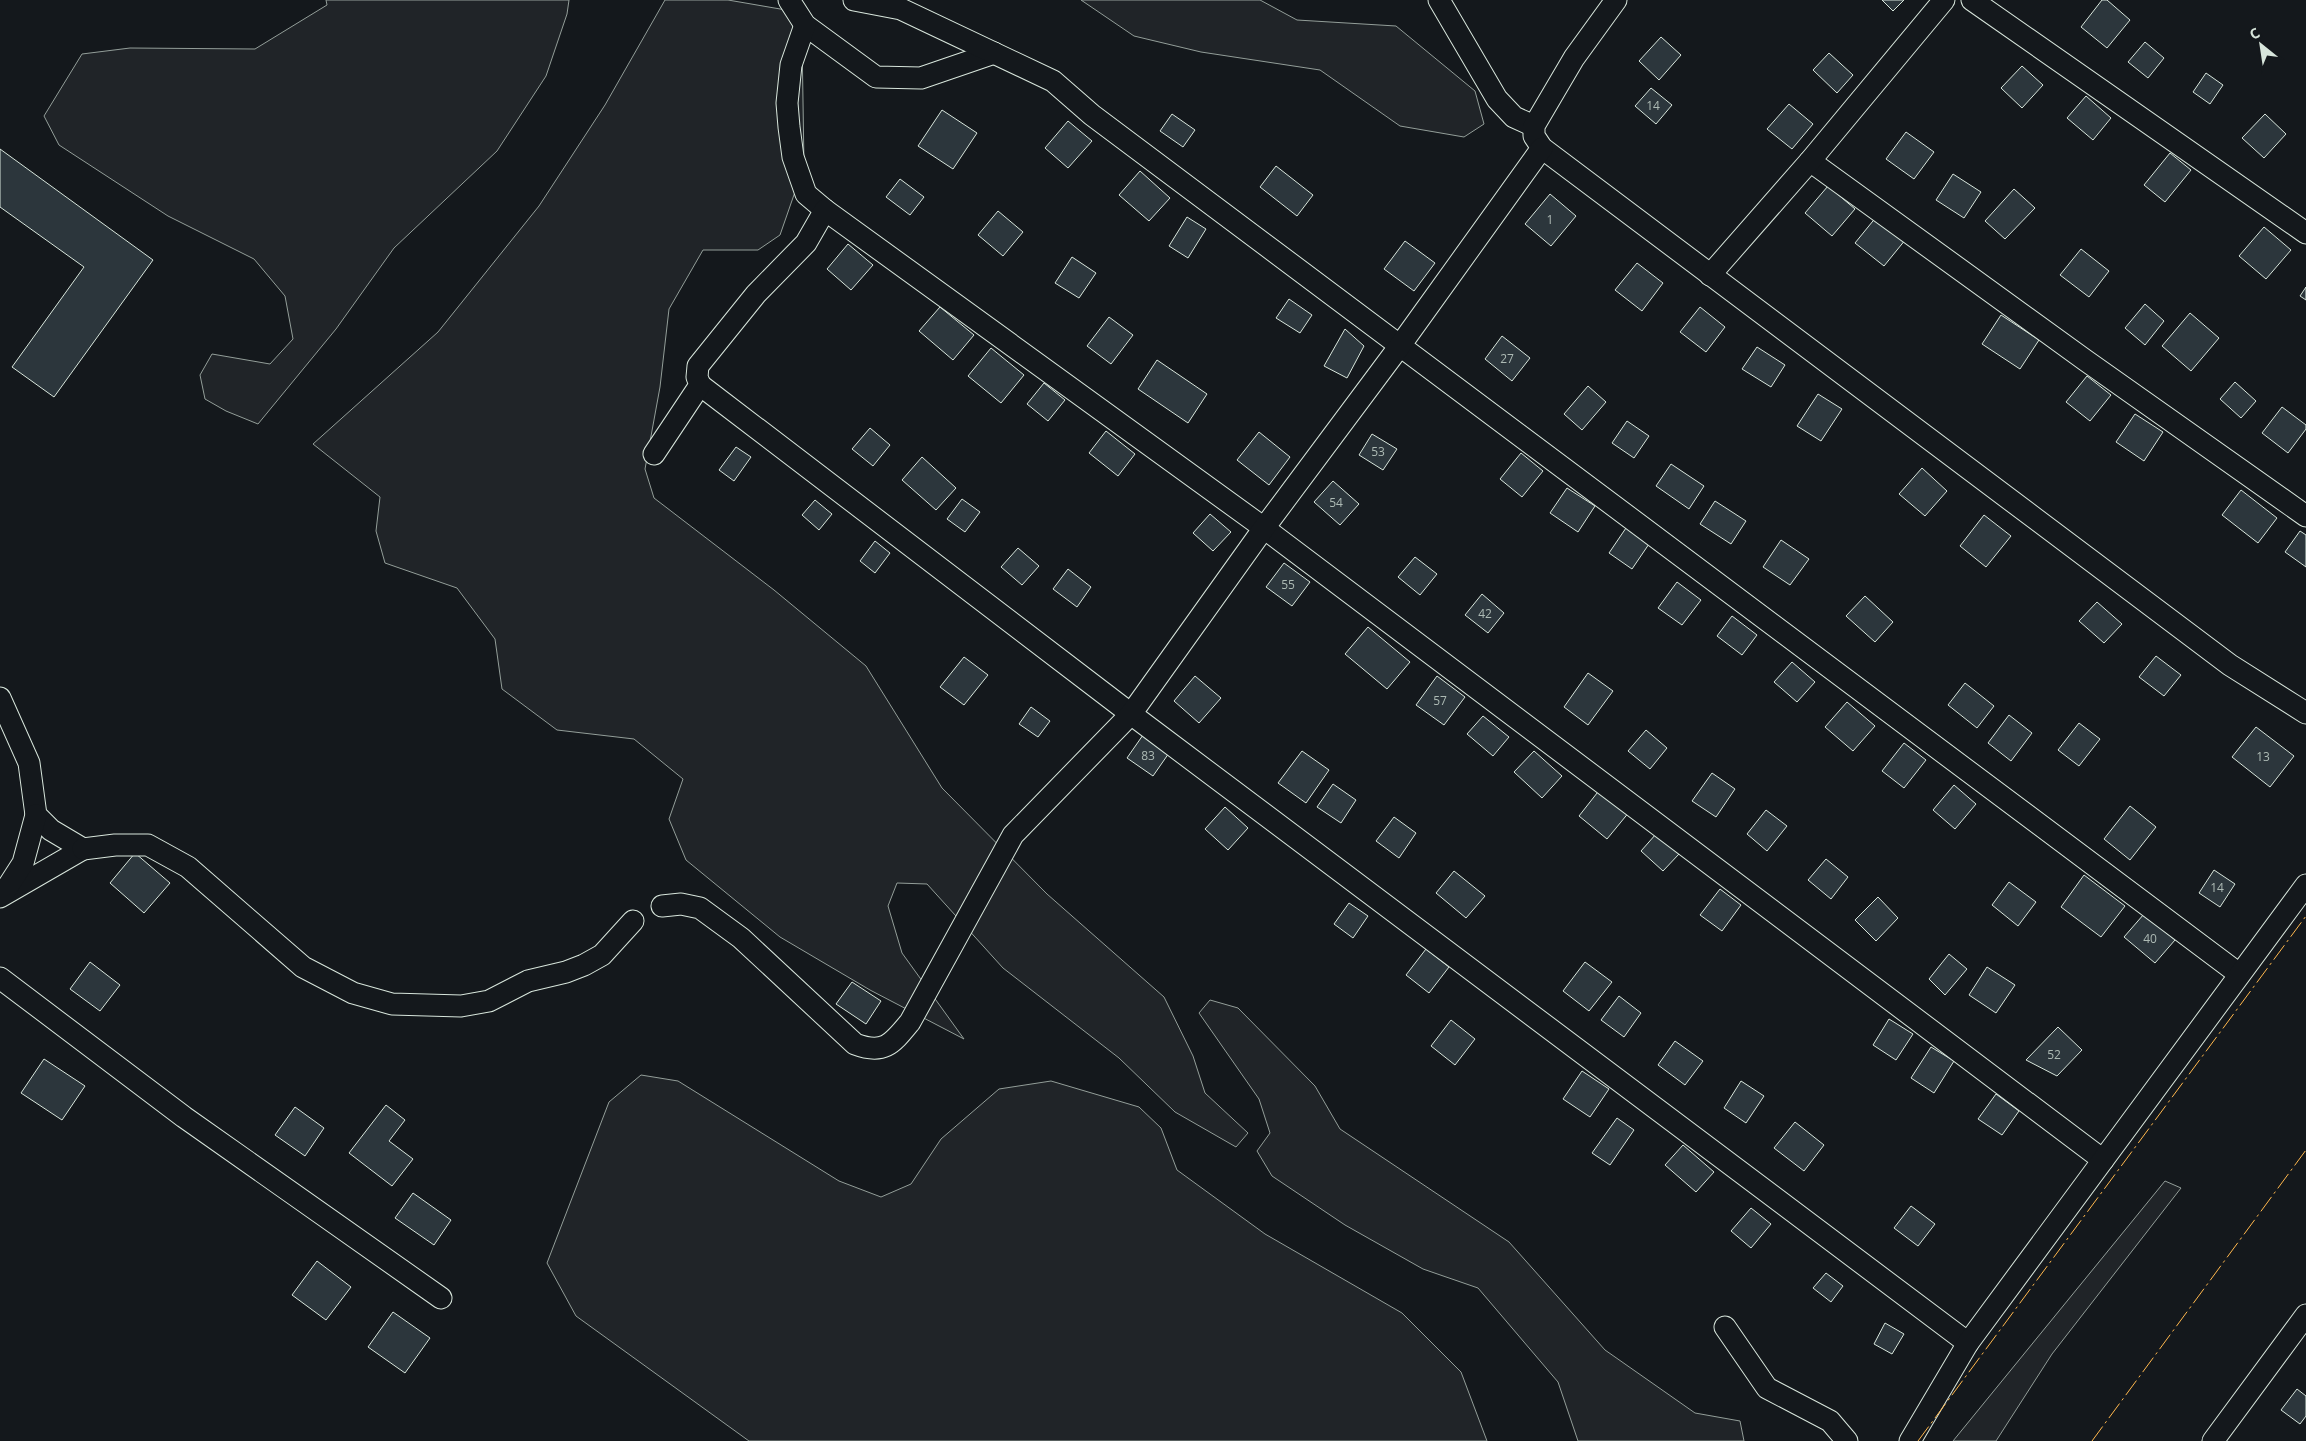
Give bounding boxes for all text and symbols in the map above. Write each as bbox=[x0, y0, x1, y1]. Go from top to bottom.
north arrow bbox=[2236, 20, 2286, 70]
text: С bbox=[2246, 23, 2263, 44]
house number: 14 bbox=[1646, 97, 1660, 114]
house number: 1 bbox=[1547, 211, 1553, 228]
house number: 27 bbox=[1500, 350, 1514, 367]
house number: 53 bbox=[1371, 443, 1385, 460]
house number: 54 bbox=[1329, 494, 1343, 511]
house number: 55 bbox=[1281, 576, 1295, 593]
house number: 42 bbox=[1478, 605, 1492, 622]
house number: 57 bbox=[1433, 692, 1447, 709]
house number: 83 bbox=[1141, 747, 1155, 764]
house number: 13 bbox=[2256, 748, 2270, 765]
house number: 14 bbox=[2210, 879, 2224, 896]
house number: 40 bbox=[2143, 930, 2157, 947]
house number: 52 bbox=[2047, 1046, 2061, 1063]

